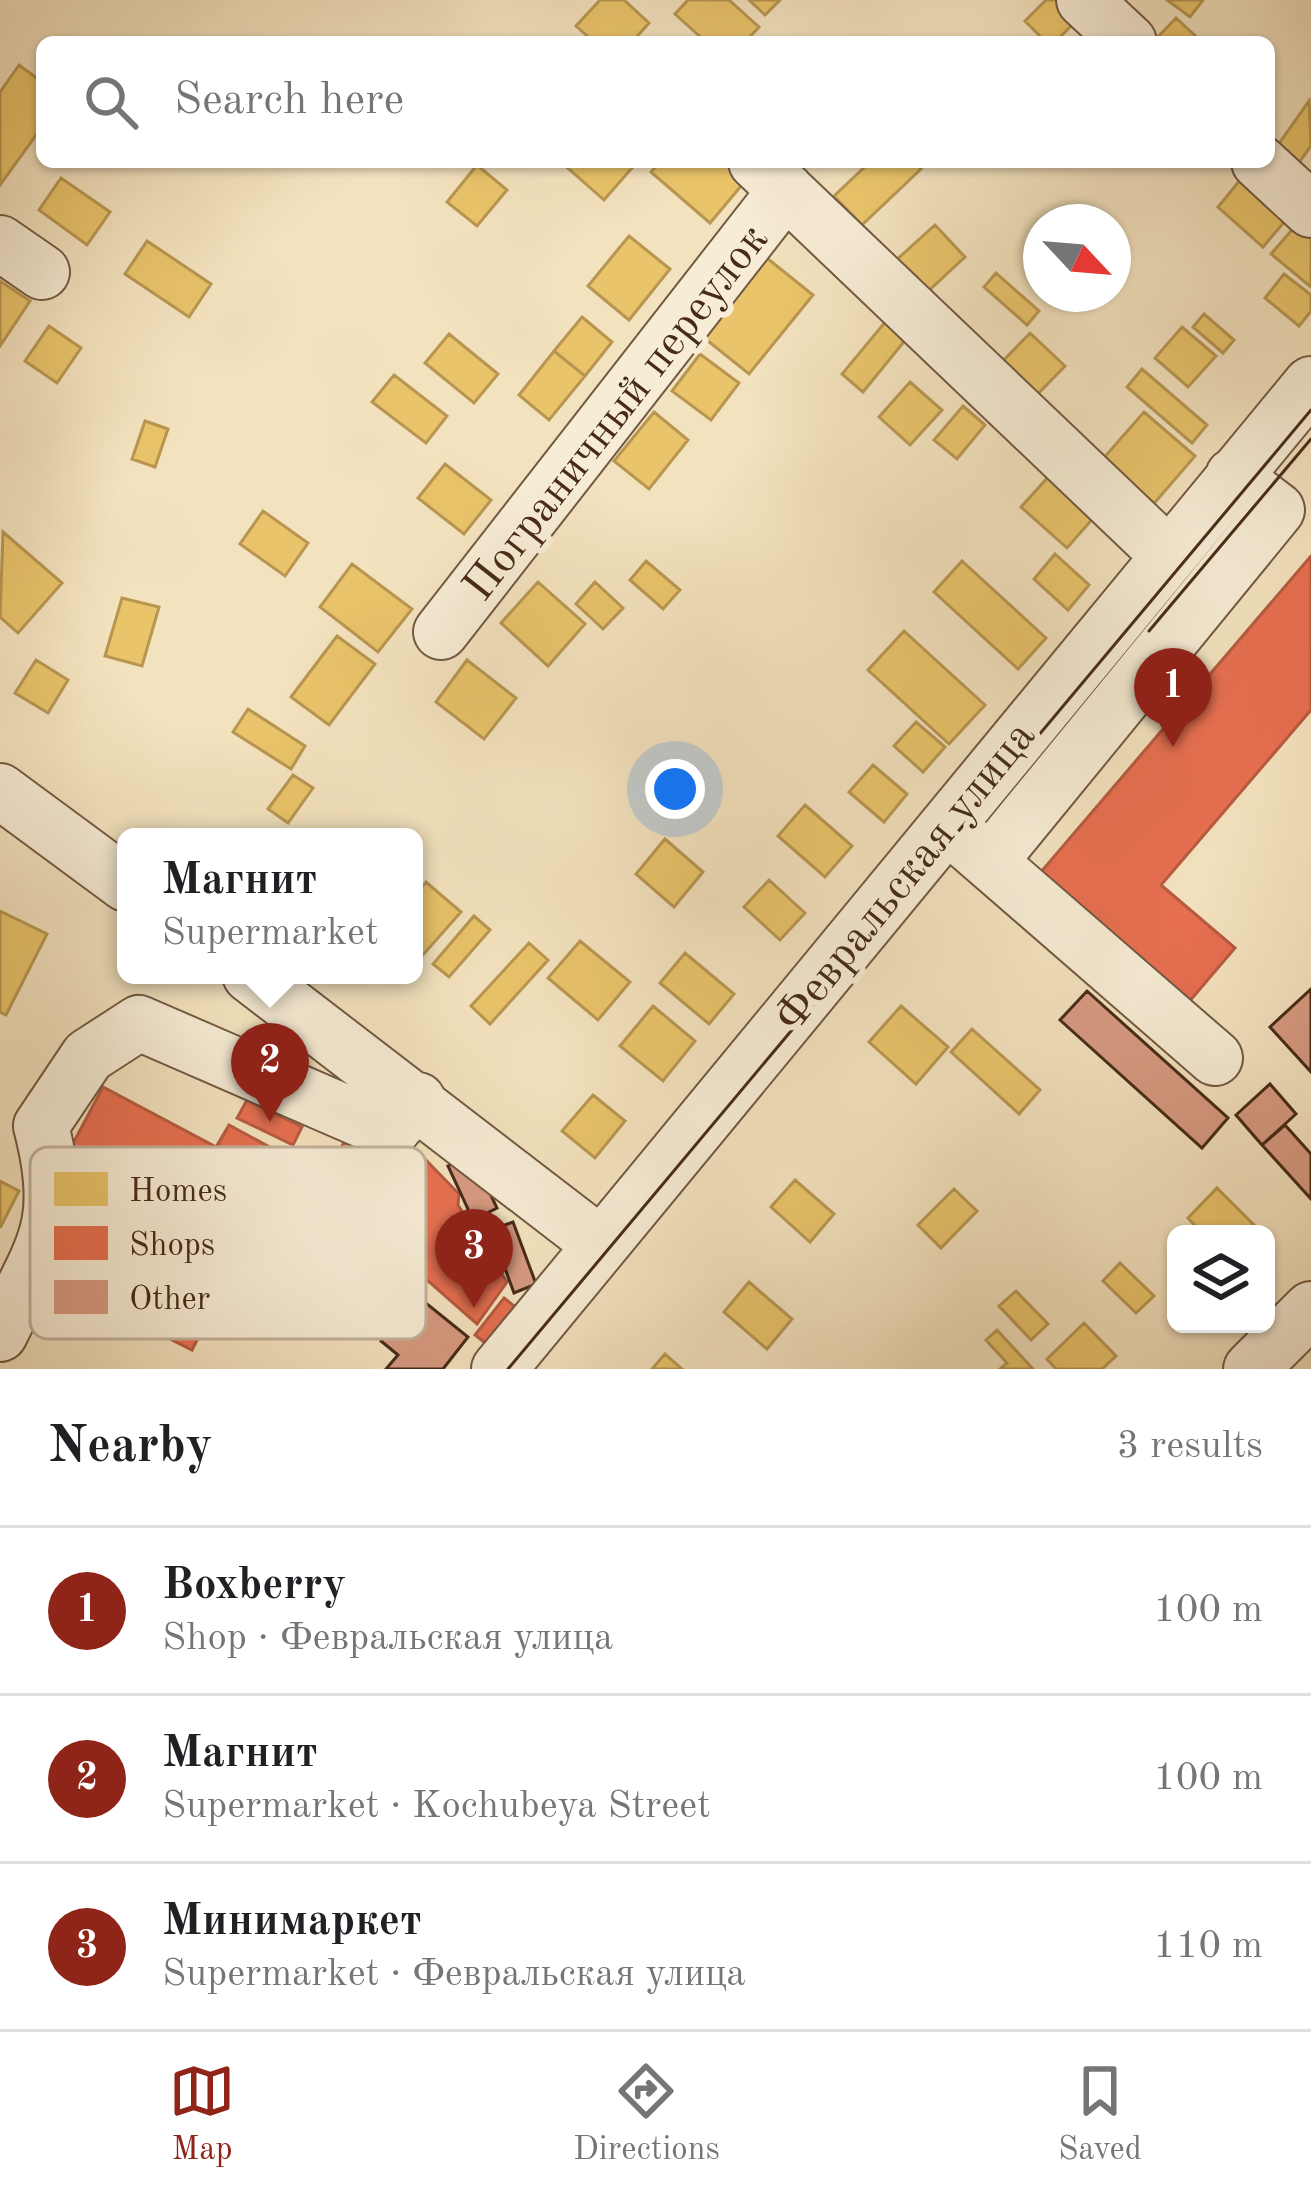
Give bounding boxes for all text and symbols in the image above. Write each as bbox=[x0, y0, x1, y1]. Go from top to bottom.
search box bbox=[36, 36, 1275, 168]
icon: search bbox=[78, 69, 144, 135]
text: Search here bbox=[174, 79, 404, 124]
north arrow bbox=[1023, 204, 1131, 312]
street label: Пограничный переулок bbox=[457, 217, 778, 610]
pin: 1 bbox=[1134, 648, 1212, 747]
street label: Февральская улица bbox=[768, 714, 1045, 1042]
your location bbox=[645, 759, 705, 819]
popup bbox=[117, 828, 423, 984]
text: Магнит bbox=[161, 859, 317, 904]
text: Supermarket bbox=[161, 914, 379, 953]
pin: 2 bbox=[231, 1023, 309, 1122]
legend bbox=[30, 1147, 426, 1339]
text: Homes bbox=[129, 1176, 227, 1209]
pin: 3 bbox=[435, 1209, 513, 1308]
map controls bbox=[1167, 1225, 1275, 1333]
button: layers bbox=[1167, 1225, 1275, 1333]
text: Shops bbox=[129, 1230, 215, 1263]
text: Other bbox=[129, 1284, 210, 1317]
text: Nearby bbox=[48, 1422, 213, 1473]
text: 3 results bbox=[1117, 1427, 1263, 1466]
text: Boxberry bbox=[162, 1564, 346, 1609]
text: 1 bbox=[76, 1591, 98, 1630]
text: 100 m bbox=[1153, 1591, 1263, 1630]
text: Shop · Февральская улица bbox=[162, 1619, 613, 1658]
text: Магнит bbox=[162, 1732, 318, 1777]
text: 2 bbox=[76, 1759, 98, 1798]
text: 100 m bbox=[1153, 1759, 1263, 1798]
text: Supermarket · Kochubeya Street bbox=[162, 1787, 711, 1826]
text: Минимаркет bbox=[162, 1900, 422, 1945]
text: 3 bbox=[76, 1927, 98, 1966]
text: 110 m bbox=[1153, 1927, 1263, 1966]
text: Supermarket · Февральская улица bbox=[162, 1955, 746, 1994]
tab: Map bbox=[169, 2058, 235, 2171]
tab: Directions bbox=[573, 2058, 720, 2171]
tab: Saved bbox=[1058, 2058, 1142, 2171]

